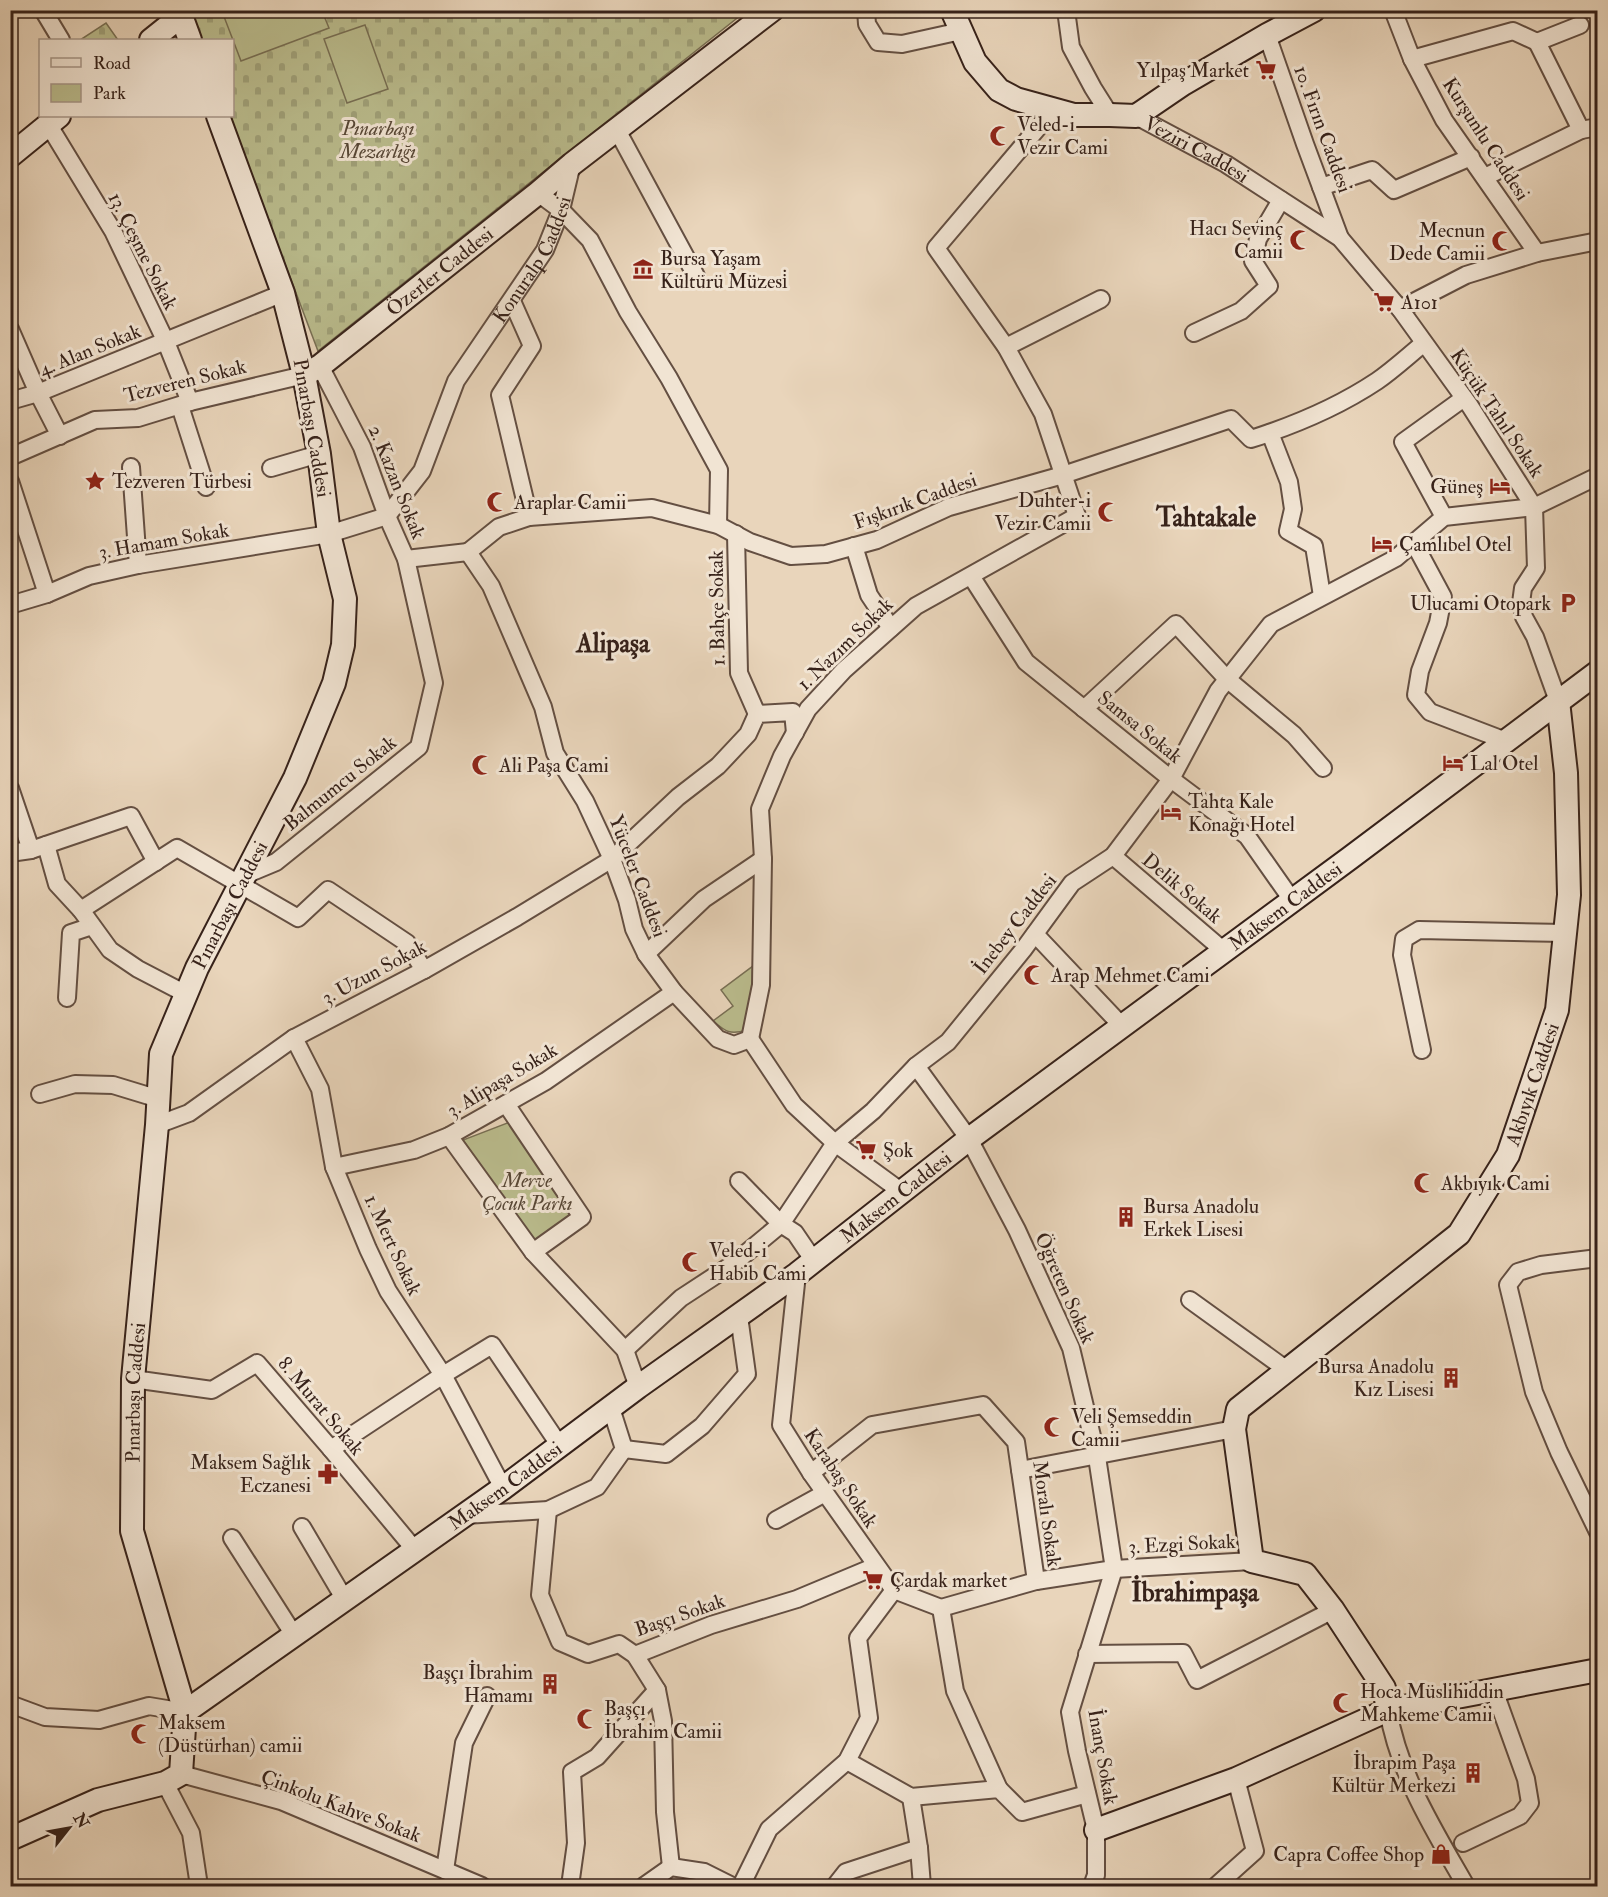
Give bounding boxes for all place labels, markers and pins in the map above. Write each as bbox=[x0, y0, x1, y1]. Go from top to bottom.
place label: Yılpaş Market bbox=[1136, 58, 1250, 84]
supermarket icon: Yılpaş Market bbox=[1254, 58, 1278, 82]
place label: Veled-i Vezir Cami bbox=[1017, 112, 1108, 160]
mosque icon: Veled-i Vezir Cami bbox=[988, 124, 1012, 148]
place label: Hacı Sevinç Camii bbox=[1189, 216, 1283, 264]
place label: Mecnun Dede Camii bbox=[1389, 218, 1485, 266]
mosque icon: Hacı Sevinç Camii bbox=[1288, 228, 1312, 252]
mosque icon: Mecnun Dede Camii bbox=[1490, 229, 1514, 253]
place label: Bursa Yaşam Kültürü Müzesi̇ bbox=[660, 246, 788, 294]
museum icon: Bursa Yaşam Kültürü Müzesi̇ bbox=[631, 257, 655, 281]
supermarket icon: A101 bbox=[1372, 290, 1396, 314]
place label: A101 bbox=[1400, 290, 1438, 315]
place icon: Tezveren Türbesi bbox=[83, 469, 107, 493]
place label: Tezveren Türbesi bbox=[112, 469, 252, 494]
place label: Güneş bbox=[1430, 474, 1483, 499]
hotel icon: Güneş bbox=[1488, 474, 1512, 498]
place label: Duhter-i Vezir Camii bbox=[995, 488, 1091, 536]
mosque icon: Araplar Camii bbox=[485, 490, 509, 514]
place label: Araplar Camii bbox=[513, 490, 626, 516]
mosque icon: Duhter-i Vezir Camii bbox=[1096, 500, 1120, 524]
hotel icon: Çamlıbel Otel bbox=[1370, 532, 1394, 556]
place label: Çamlıbel Otel bbox=[1399, 532, 1512, 557]
place label: Ulucami Otopark bbox=[1410, 591, 1551, 617]
parking icon: Ulucami Otopark bbox=[1556, 591, 1580, 615]
hotel icon: Lal Otel bbox=[1441, 751, 1465, 775]
place label: Lal Otel bbox=[1470, 751, 1538, 776]
mosque icon: Ali Paşa Cami bbox=[470, 753, 494, 777]
place label: Ali Paşa Cami bbox=[498, 753, 609, 778]
place label: Tahta Kale Konağı Hotel bbox=[1188, 789, 1295, 837]
hotel icon: Tahta Kale Konağı Hotel bbox=[1159, 800, 1183, 824]
mosque icon: Arap Mehmet Cami bbox=[1022, 963, 1046, 987]
place label: Arap Mehmet Cami bbox=[1050, 963, 1210, 989]
supermarket icon: Şok bbox=[854, 1138, 878, 1162]
place label: Şok bbox=[883, 1138, 914, 1163]
mosque icon: Akbıyık Cami bbox=[1412, 1171, 1436, 1195]
place label: Akbıyık Cami bbox=[1440, 1171, 1550, 1196]
place label: Bursa Anadolu Erkek Lisesi bbox=[1143, 1194, 1259, 1242]
building icon: Bursa Anadolu Erkek Lisesi bbox=[1114, 1205, 1138, 1229]
place label: Veled-i Habib Cami bbox=[709, 1238, 806, 1286]
mosque icon: Veled-i Habib Cami bbox=[680, 1250, 704, 1274]
place label: Bursa Anadolu Kız Lisesi bbox=[1318, 1354, 1434, 1402]
building icon: Bursa Anadolu Kız Lisesi bbox=[1439, 1366, 1463, 1390]
place label: Veli Şemseddin Camii bbox=[1071, 1404, 1192, 1452]
mosque icon: Veli Şemseddin Camii bbox=[1042, 1415, 1066, 1439]
place label: Maksem Sağlık Eczanesi bbox=[190, 1450, 311, 1498]
pharmacy icon: Maksem Sağlık Eczanesi bbox=[316, 1462, 340, 1486]
supermarket icon: Çardak market bbox=[861, 1568, 885, 1592]
place label: Çardak market bbox=[890, 1568, 1008, 1593]
place label: Başçı İbrahim Hamamı bbox=[422, 1660, 533, 1708]
building icon: Başçı İbrahim Hamamı bbox=[538, 1672, 562, 1696]
place label: Hoca Müslihiddin Mahkeme Camii bbox=[1360, 1679, 1504, 1727]
mosque icon: Hoca Müslihiddin Mahkeme Camii bbox=[1331, 1691, 1355, 1715]
place label: Başçı İbrahim Camii bbox=[604, 1696, 722, 1744]
mosque icon: Başçı İbrahim Camii bbox=[575, 1707, 599, 1731]
place label: Maksem (Düstürhan) camii bbox=[158, 1710, 302, 1758]
mosque icon: Maksem (Düstürhan) camii bbox=[129, 1722, 153, 1746]
place label: İbrapim Paşa Kültür Merkezi bbox=[1331, 1750, 1457, 1798]
building icon: İbrapim Paşa Kültür Merkezi bbox=[1461, 1761, 1485, 1785]
place label: Capra Coffee Shop bbox=[1273, 1842, 1424, 1868]
shop icon: Capra Coffee Shop bbox=[1429, 1842, 1453, 1866]

